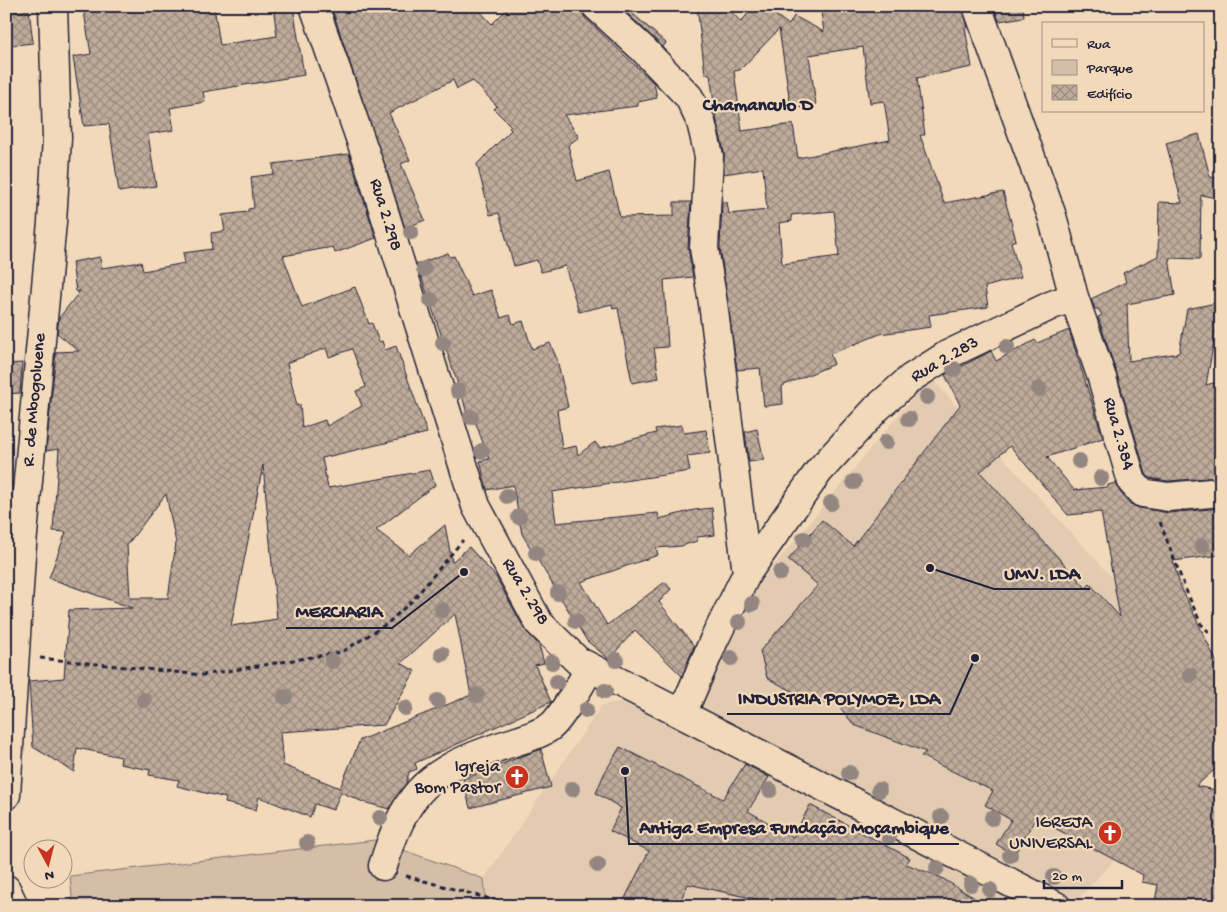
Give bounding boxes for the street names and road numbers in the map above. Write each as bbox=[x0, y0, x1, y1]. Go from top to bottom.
street label: Rua 2.298 bbox=[364, 176, 406, 254]
street label: R. de Mbogoluene bbox=[19, 332, 51, 468]
street label: Rua 2.283 bbox=[907, 332, 983, 388]
street label: Rua 2.384 bbox=[1098, 395, 1138, 473]
street label: Rua 2.298 bbox=[497, 555, 553, 629]

